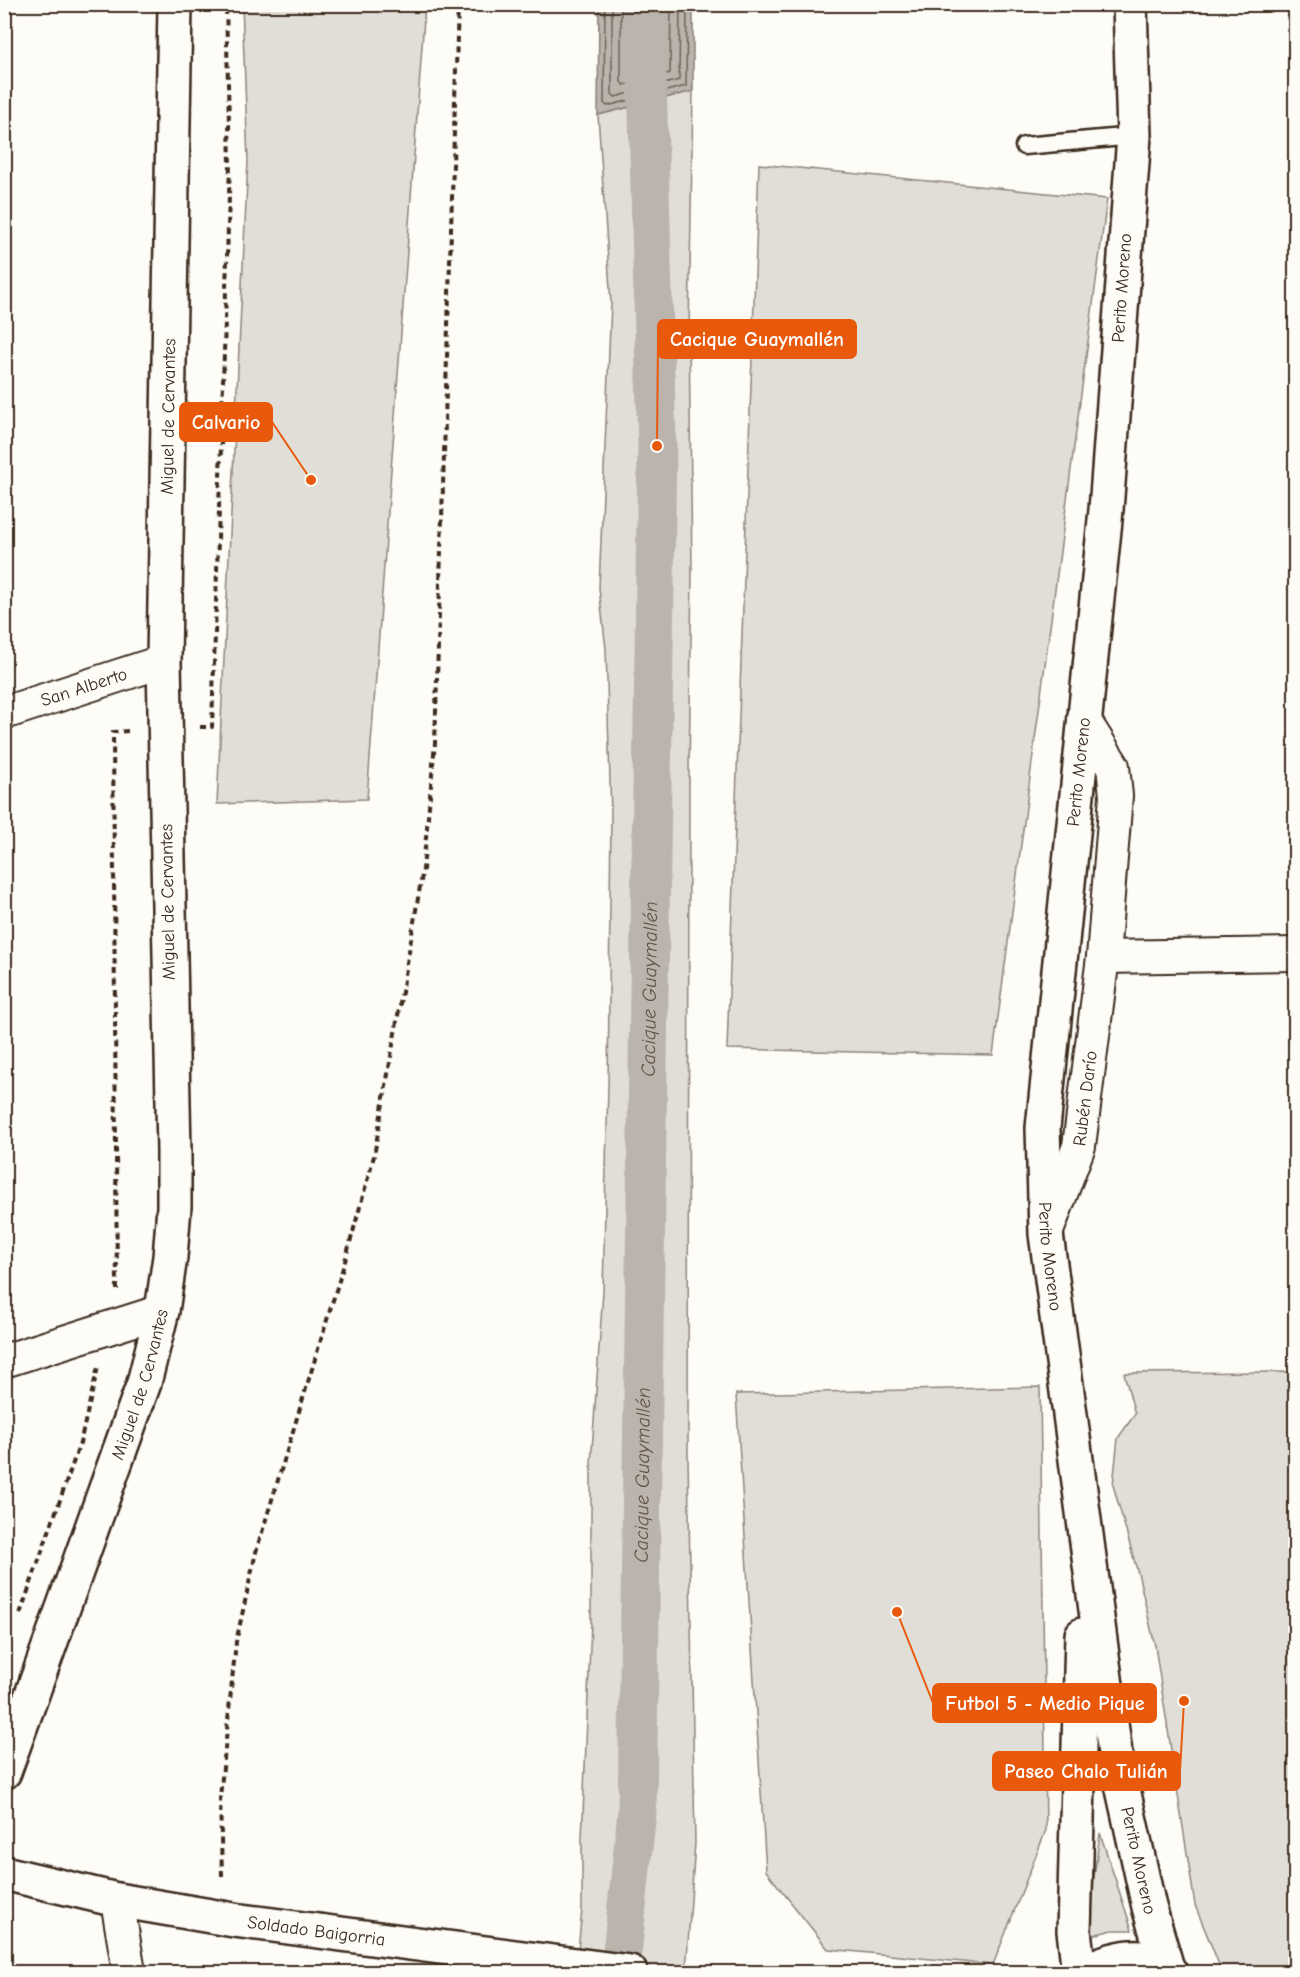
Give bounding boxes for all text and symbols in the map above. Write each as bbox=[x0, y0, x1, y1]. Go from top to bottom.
street label: Perito Moreno bbox=[1108, 233, 1136, 343]
callout: Cacique Guaymallén bbox=[658, 320, 856, 358]
text: Cacique Guaymallén bbox=[670, 328, 844, 351]
street label: Miguel de Cervantes bbox=[156, 338, 180, 495]
callout: Calvario bbox=[180, 403, 272, 441]
text: Calvario bbox=[192, 411, 260, 434]
street label: San Alberto bbox=[38, 663, 130, 711]
street label: Perito Moreno bbox=[1063, 716, 1095, 828]
street label: Miguel de Cervantes bbox=[156, 824, 180, 980]
water label: Cacique Guaymallén bbox=[636, 901, 662, 1077]
street label: Rubén Darío bbox=[1069, 1049, 1102, 1147]
street label: Perito Moreno bbox=[1035, 1201, 1067, 1312]
street label: Miguel de Cervantes bbox=[107, 1307, 173, 1462]
water label: Cacique Guaymallén bbox=[629, 1387, 655, 1563]
callout: Futbol 5 - Medio Pique bbox=[933, 1684, 1156, 1722]
text: Futbol 5 - Medio Pique bbox=[945, 1692, 1145, 1715]
callout: Paseo Chalo Tulián bbox=[993, 1752, 1180, 1790]
text: Paseo Chalo Tulián bbox=[1004, 1760, 1168, 1783]
street label: Perito Moreno bbox=[1117, 1805, 1161, 1917]
street label: Soldado Baigorria bbox=[246, 1911, 387, 1950]

